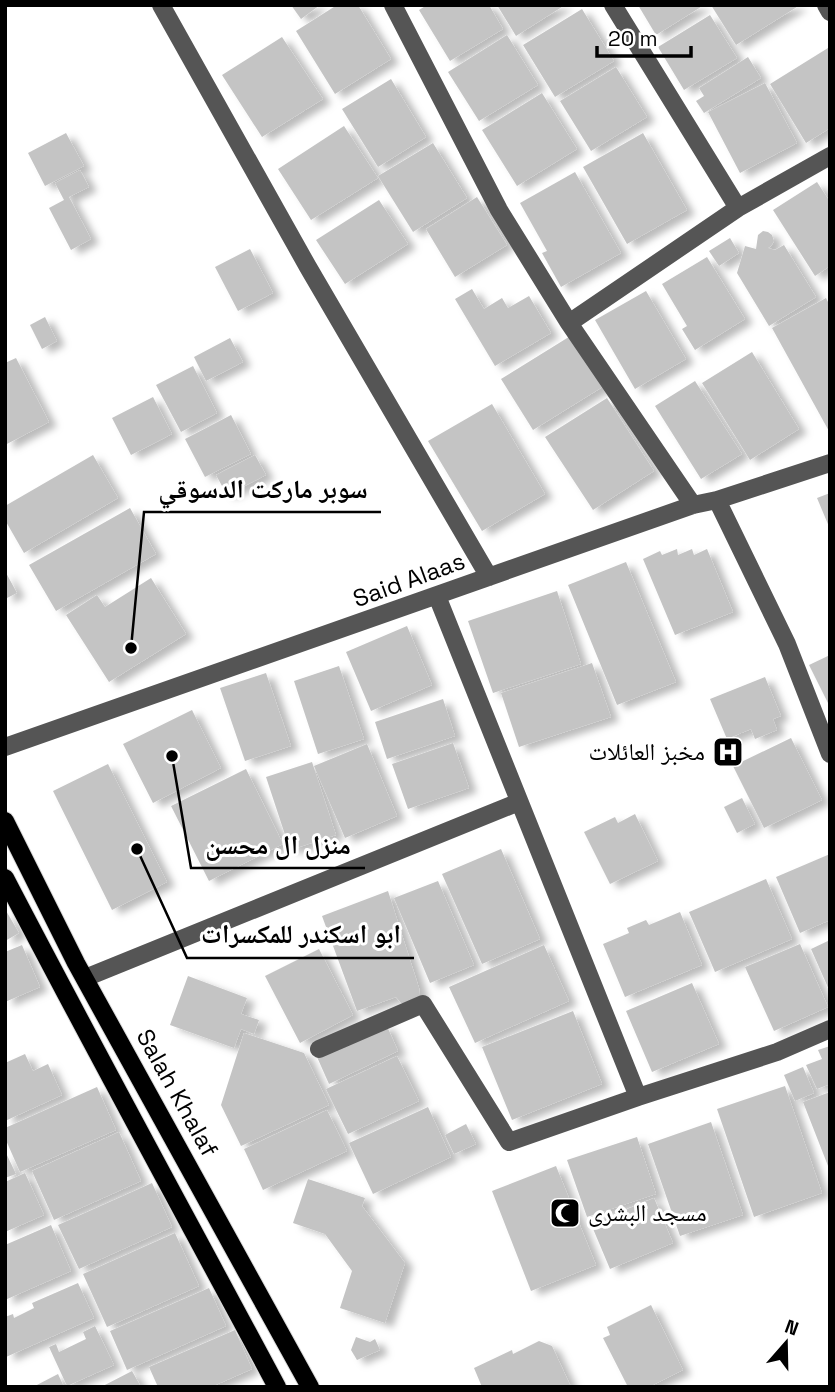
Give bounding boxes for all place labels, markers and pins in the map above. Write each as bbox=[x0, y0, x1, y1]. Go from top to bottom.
callout: سوبر ماركت الدسوقي bbox=[144, 465, 381, 512]
hospital icon: مخبز العائلات bbox=[711, 735, 745, 769]
place label: مخبز العائلات bbox=[589, 736, 705, 767]
callout: منزل ال محسن bbox=[191, 821, 365, 868]
callout: ابو اسكندر للمكسرات bbox=[187, 911, 414, 958]
mosque icon: مسجد البشرى bbox=[548, 1196, 582, 1230]
place label: مسجد البشرى bbox=[588, 1197, 707, 1228]

